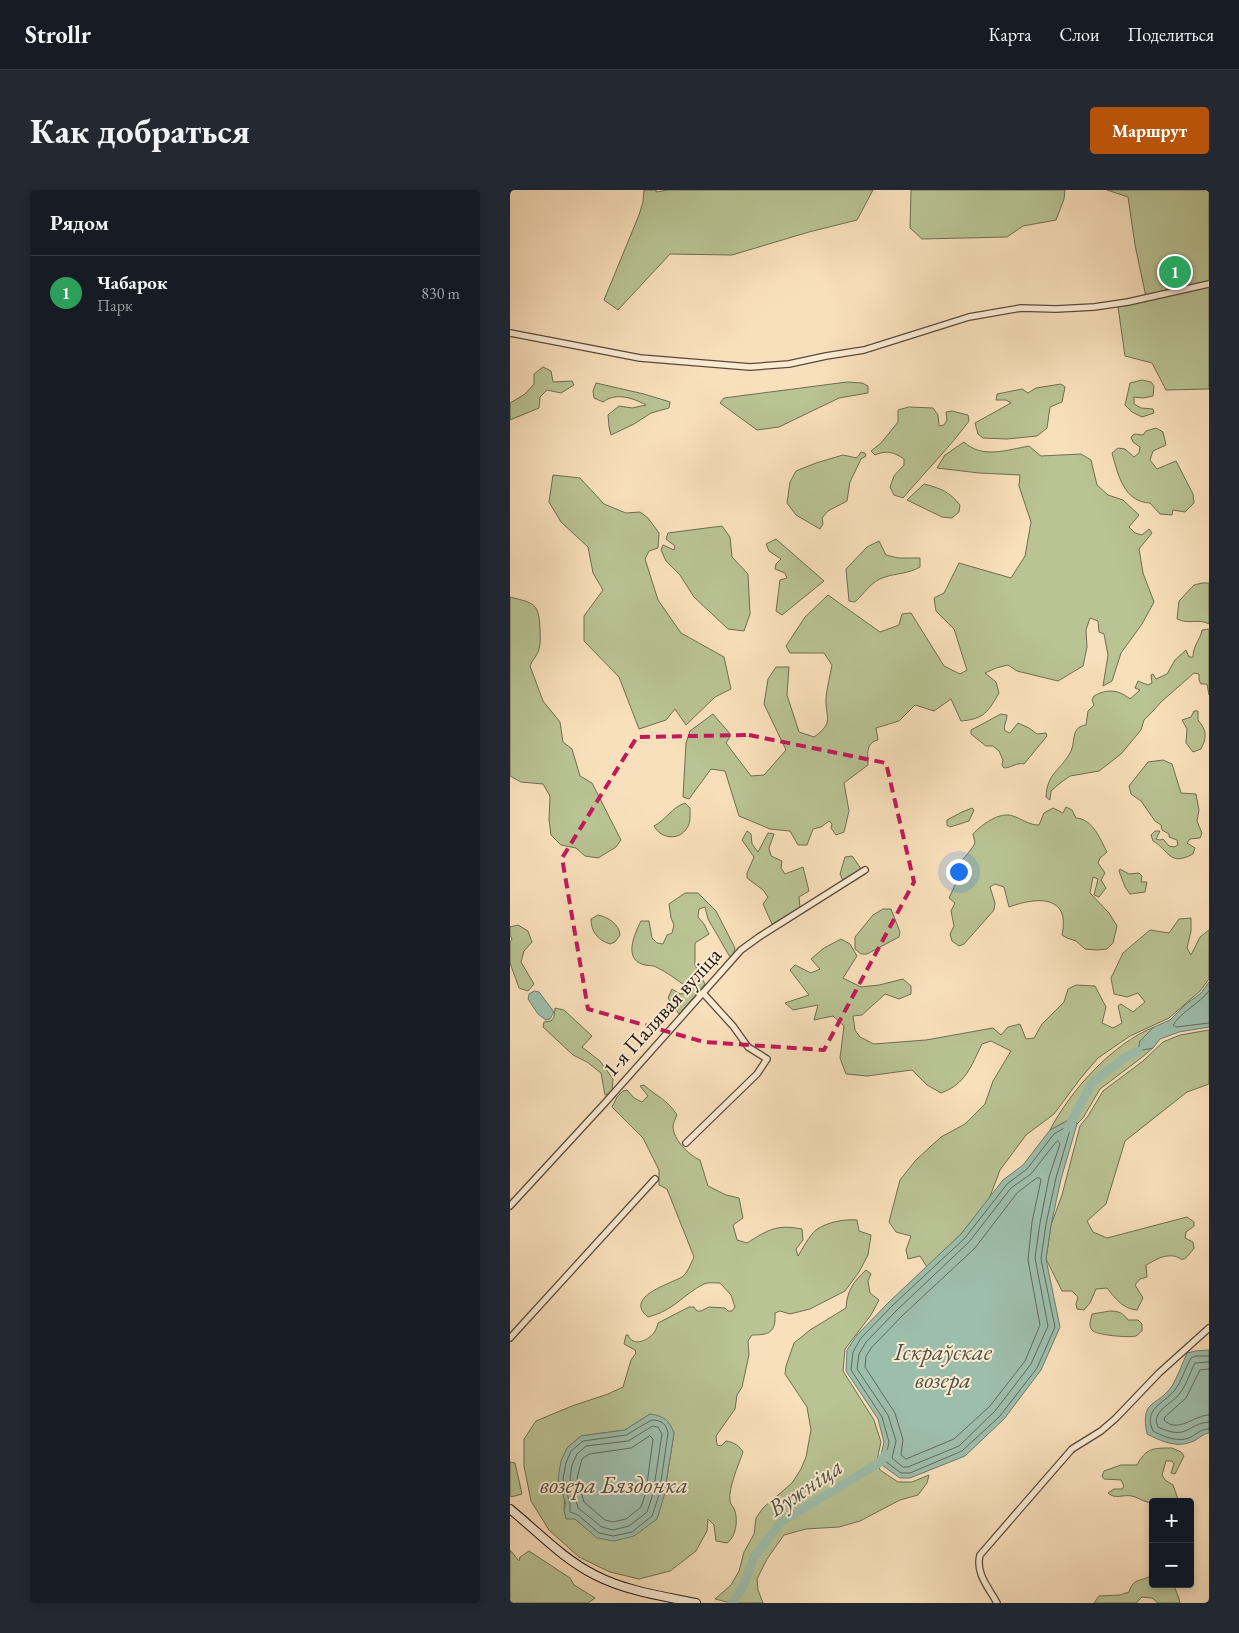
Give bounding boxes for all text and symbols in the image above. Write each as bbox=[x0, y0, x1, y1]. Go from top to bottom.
text: Strollr bbox=[25, 19, 91, 50]
text: Карта bbox=[989, 23, 1032, 46]
text: Слои bbox=[1060, 23, 1099, 46]
text: Поделиться bbox=[1127, 23, 1214, 46]
button: Маршрут bbox=[1090, 107, 1209, 154]
text: Как добраться bbox=[30, 108, 250, 153]
text: Рядом bbox=[50, 209, 109, 236]
pin: 1 bbox=[1159, 253, 1191, 291]
text: Чабарок bbox=[97, 270, 167, 295]
text: 1 bbox=[62, 283, 70, 304]
text: 830 m bbox=[421, 283, 460, 304]
text: Парк bbox=[97, 295, 133, 316]
your location bbox=[946, 859, 972, 885]
street label: 1-я Палявая вуліца bbox=[596, 941, 728, 1083]
water label: Іскраўскае возера bbox=[893, 1336, 993, 1395]
water label: Вужніца bbox=[761, 1451, 848, 1524]
water label: возера Бяздонка bbox=[540, 1469, 688, 1500]
map controls bbox=[1149, 1498, 1194, 1588]
button: + bbox=[1149, 1498, 1194, 1543]
button: − bbox=[1149, 1543, 1194, 1588]

